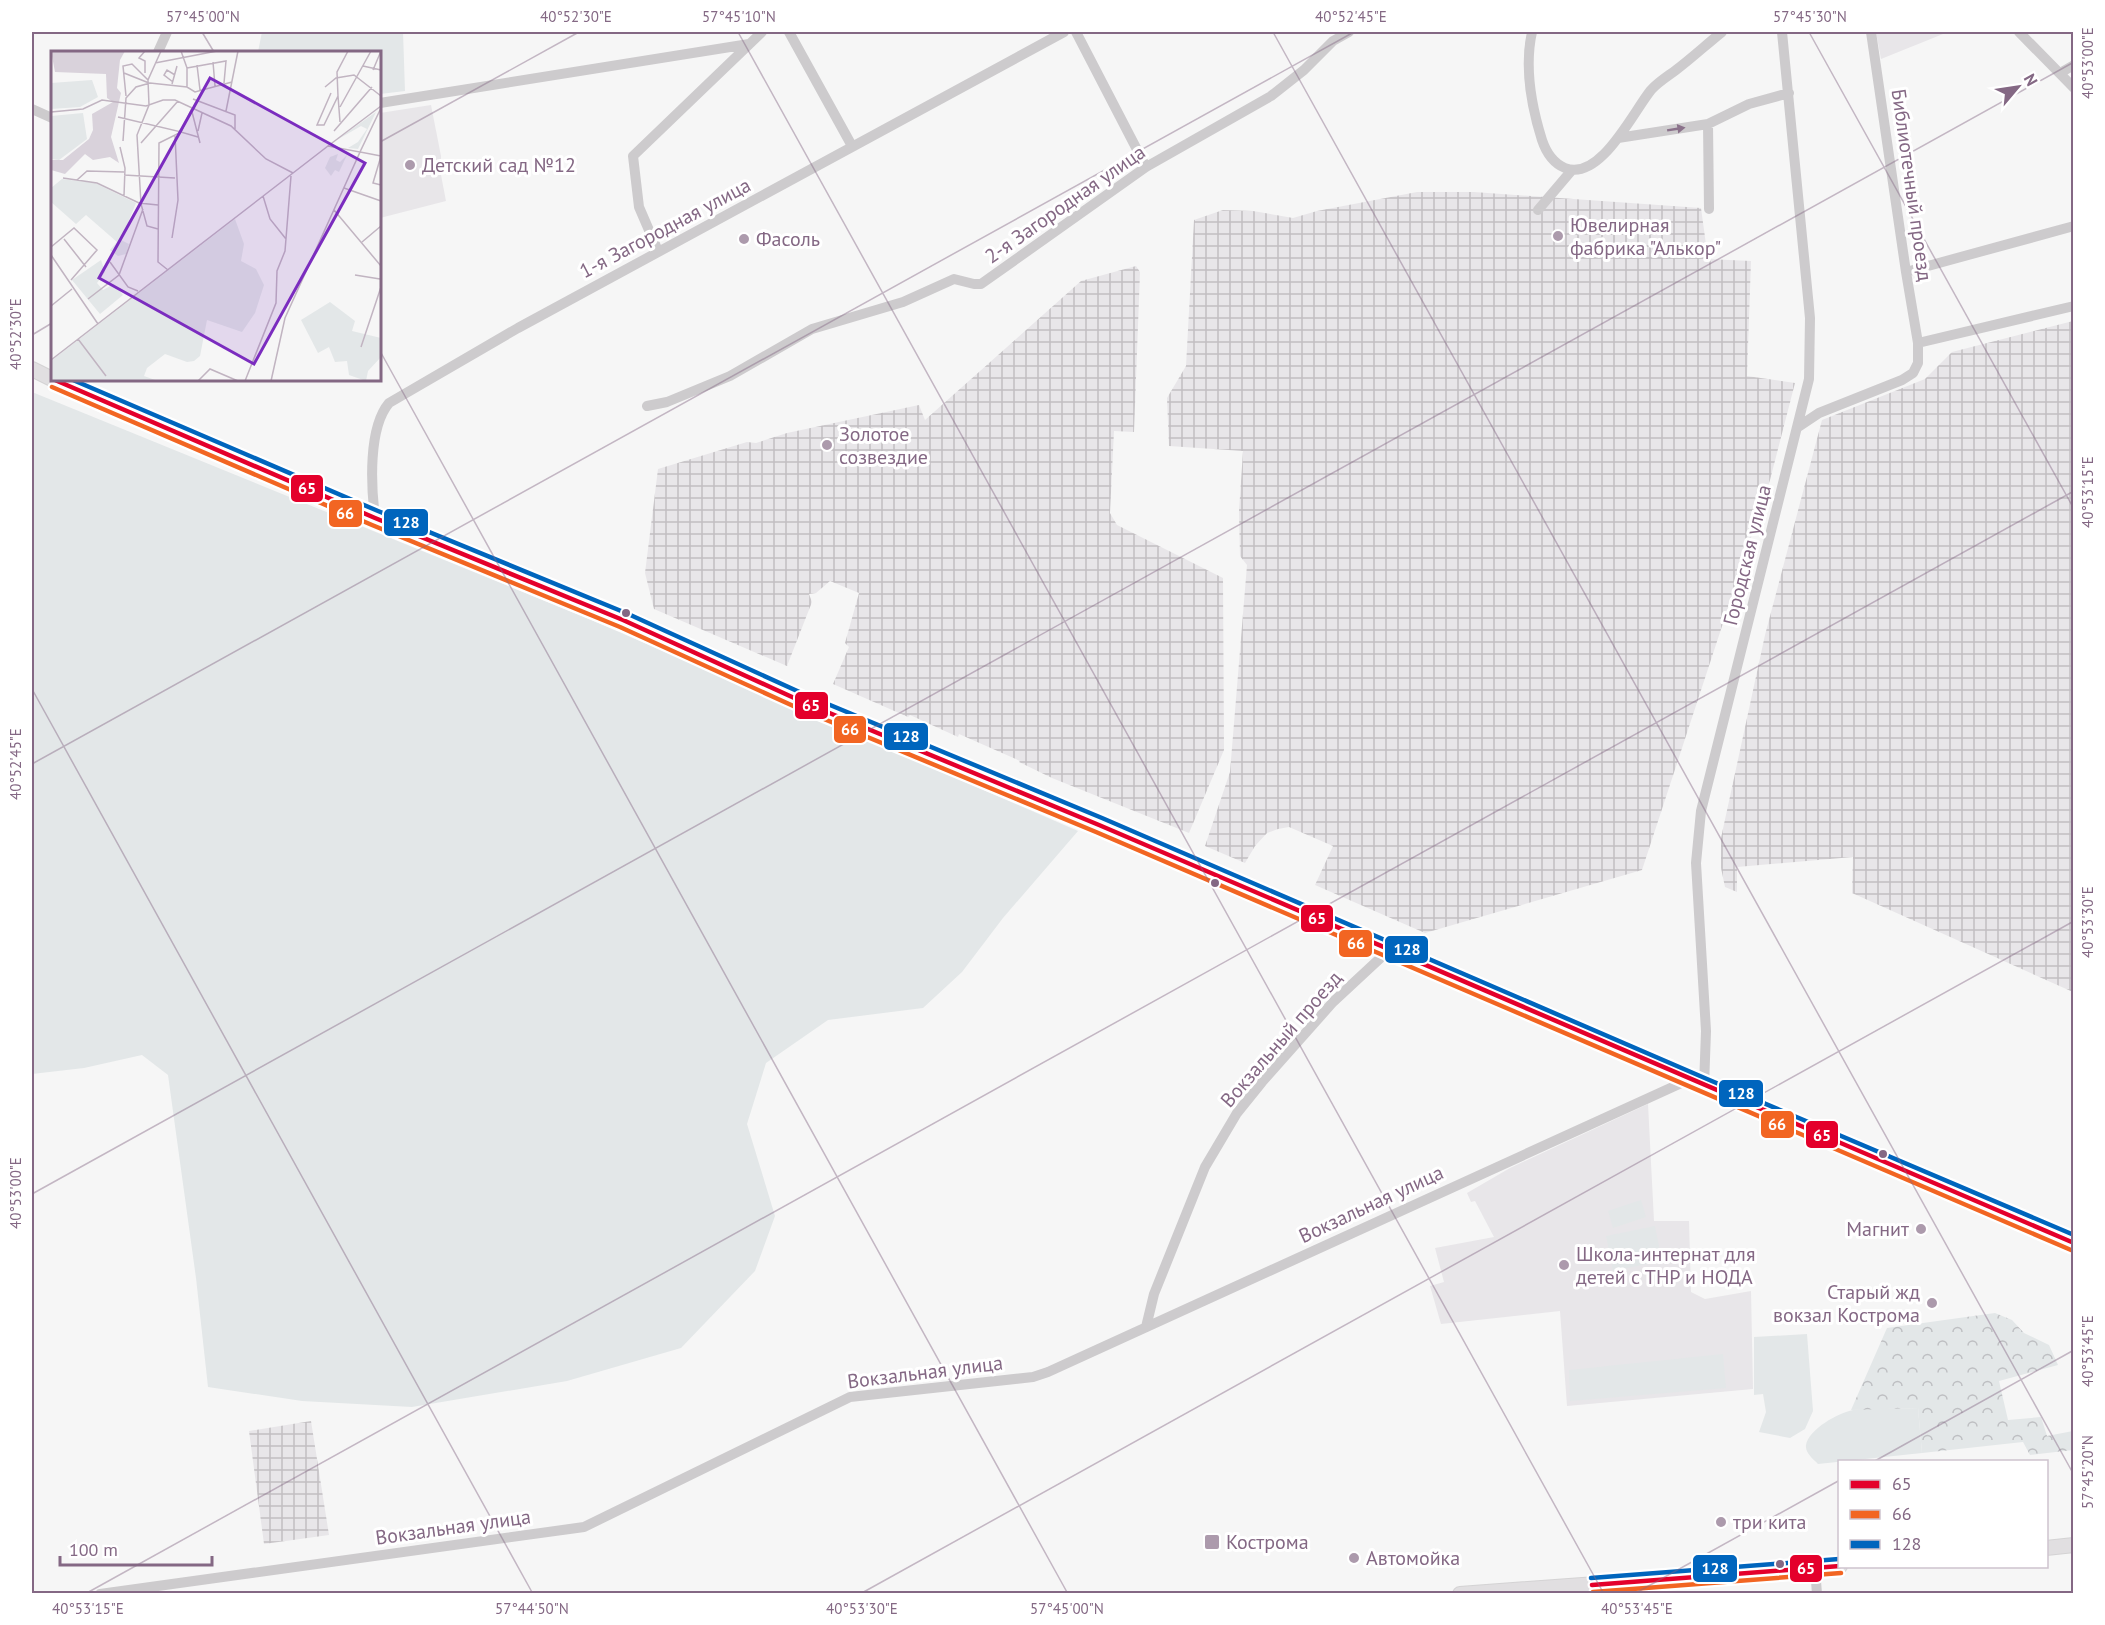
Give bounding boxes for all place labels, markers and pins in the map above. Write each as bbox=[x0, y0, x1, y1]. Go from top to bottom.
place label: Детский сад №12 bbox=[422, 152, 576, 178]
marker: Детский сад №12 bbox=[403, 158, 417, 172]
place label: Ювелирная фабрика "Алькор" bbox=[1570, 212, 1721, 261]
place label: Фасоль bbox=[756, 226, 820, 252]
marker: Ювелирная фабрика "Алькор" bbox=[1551, 229, 1565, 243]
marker: Фасоль bbox=[737, 232, 751, 246]
place label: Золотое созвездие bbox=[839, 421, 928, 470]
marker: Золотое созвездие bbox=[820, 438, 834, 452]
unlabelled marker bbox=[620, 607, 632, 619]
unlabelled marker bbox=[1209, 877, 1221, 889]
unlabelled marker bbox=[1877, 1148, 1889, 1160]
place label: Магнит bbox=[1846, 1216, 1909, 1242]
marker: Магнит bbox=[1914, 1222, 1928, 1236]
place label: Школа-интернат для детей с ТНР и НОДА bbox=[1576, 1241, 1755, 1290]
marker: Школа-интернат для детей с ТНР и НОДА bbox=[1557, 1258, 1571, 1272]
place label: Старый жд вокзал Кострома bbox=[1773, 1279, 1920, 1328]
marker: Старый жд вокзал Кострома bbox=[1925, 1296, 1939, 1310]
place label: три кита bbox=[1733, 1509, 1806, 1535]
marker: три кита bbox=[1714, 1515, 1728, 1529]
place label: Кострома bbox=[1226, 1529, 1309, 1555]
marker: Кострома bbox=[1203, 1533, 1221, 1551]
place label: Автомойка bbox=[1366, 1545, 1460, 1571]
marker: Автомойка bbox=[1347, 1551, 1361, 1565]
unlabelled marker bbox=[1774, 1558, 1786, 1570]

